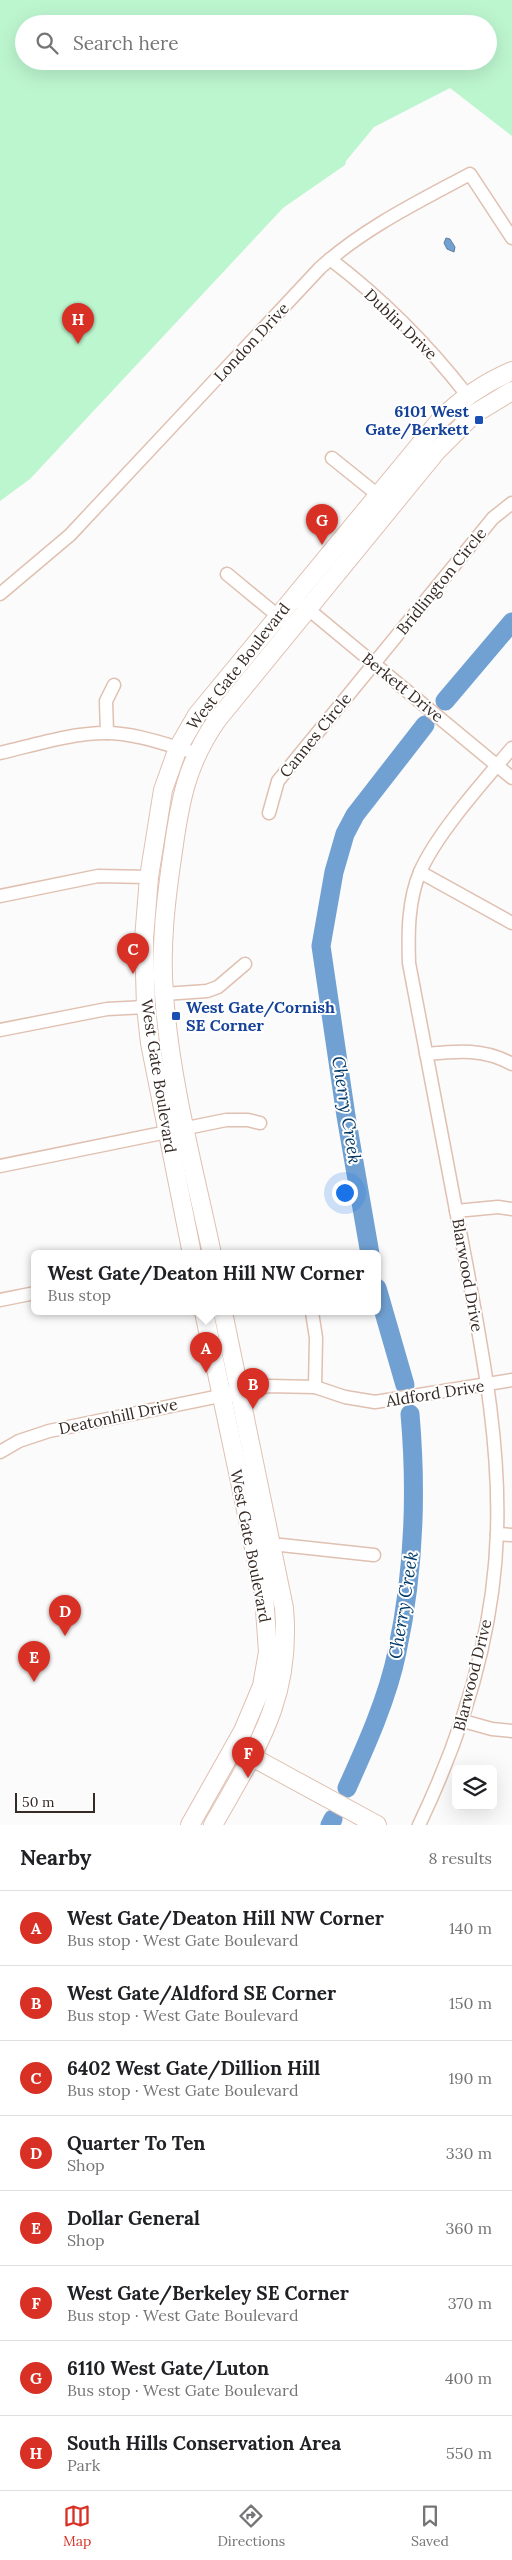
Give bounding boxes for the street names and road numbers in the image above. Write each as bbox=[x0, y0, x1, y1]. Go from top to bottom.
street label: Dublin Drive bbox=[360, 284, 442, 364]
street label: London Drive bbox=[209, 298, 293, 386]
street label: Bridlington Circle bbox=[392, 523, 490, 638]
street label: West Gate Boulevard bbox=[182, 598, 294, 733]
street label: Berkett Drive bbox=[358, 648, 448, 726]
street label: Cannes Circle bbox=[275, 688, 355, 781]
street label: West Gate Boulevard bbox=[137, 998, 181, 1155]
street label: Blarwood Drive bbox=[448, 1217, 488, 1333]
street label: Aldford Drive bbox=[383, 1375, 486, 1411]
street label: Deatonhill Drive bbox=[57, 1394, 180, 1438]
street label: West Gate Boulevard bbox=[226, 1468, 276, 1625]
street label: Blarwood Drive bbox=[448, 1617, 496, 1733]

